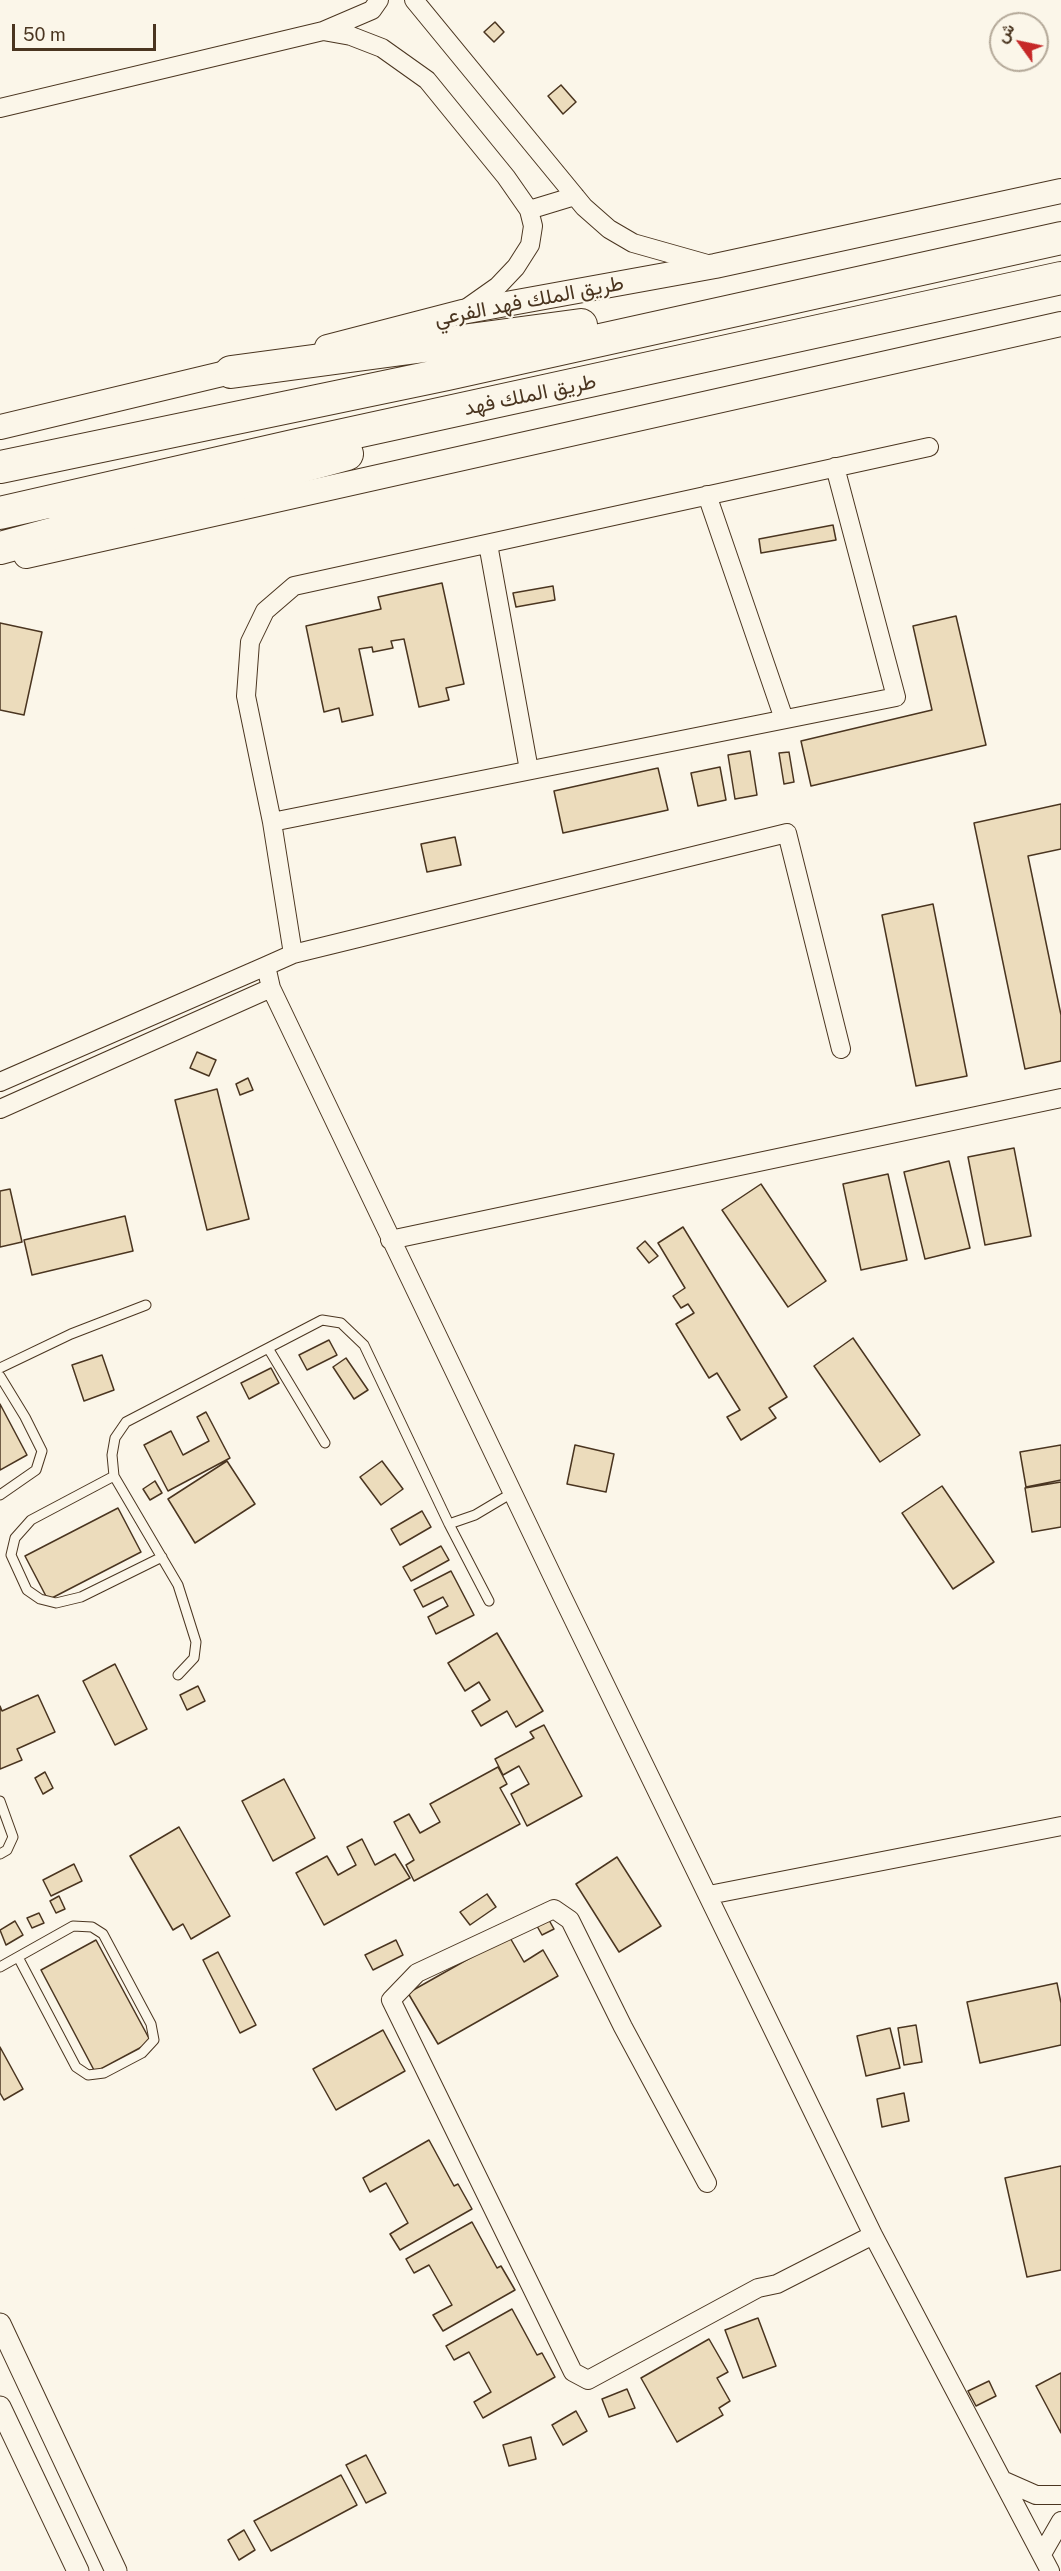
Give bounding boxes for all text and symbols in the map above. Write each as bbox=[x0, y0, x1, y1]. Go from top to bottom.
scale bar bbox=[15, 12, 159, 50]
north arrow bbox=[989, 12, 1049, 72]
text: ش bbox=[992, 20, 1018, 46]
text: 50 m bbox=[23, 24, 66, 45]
street label: طريق الملك فهد الفرعي bbox=[432, 270, 626, 332]
street label: طريق الملك فهد bbox=[462, 369, 598, 421]

